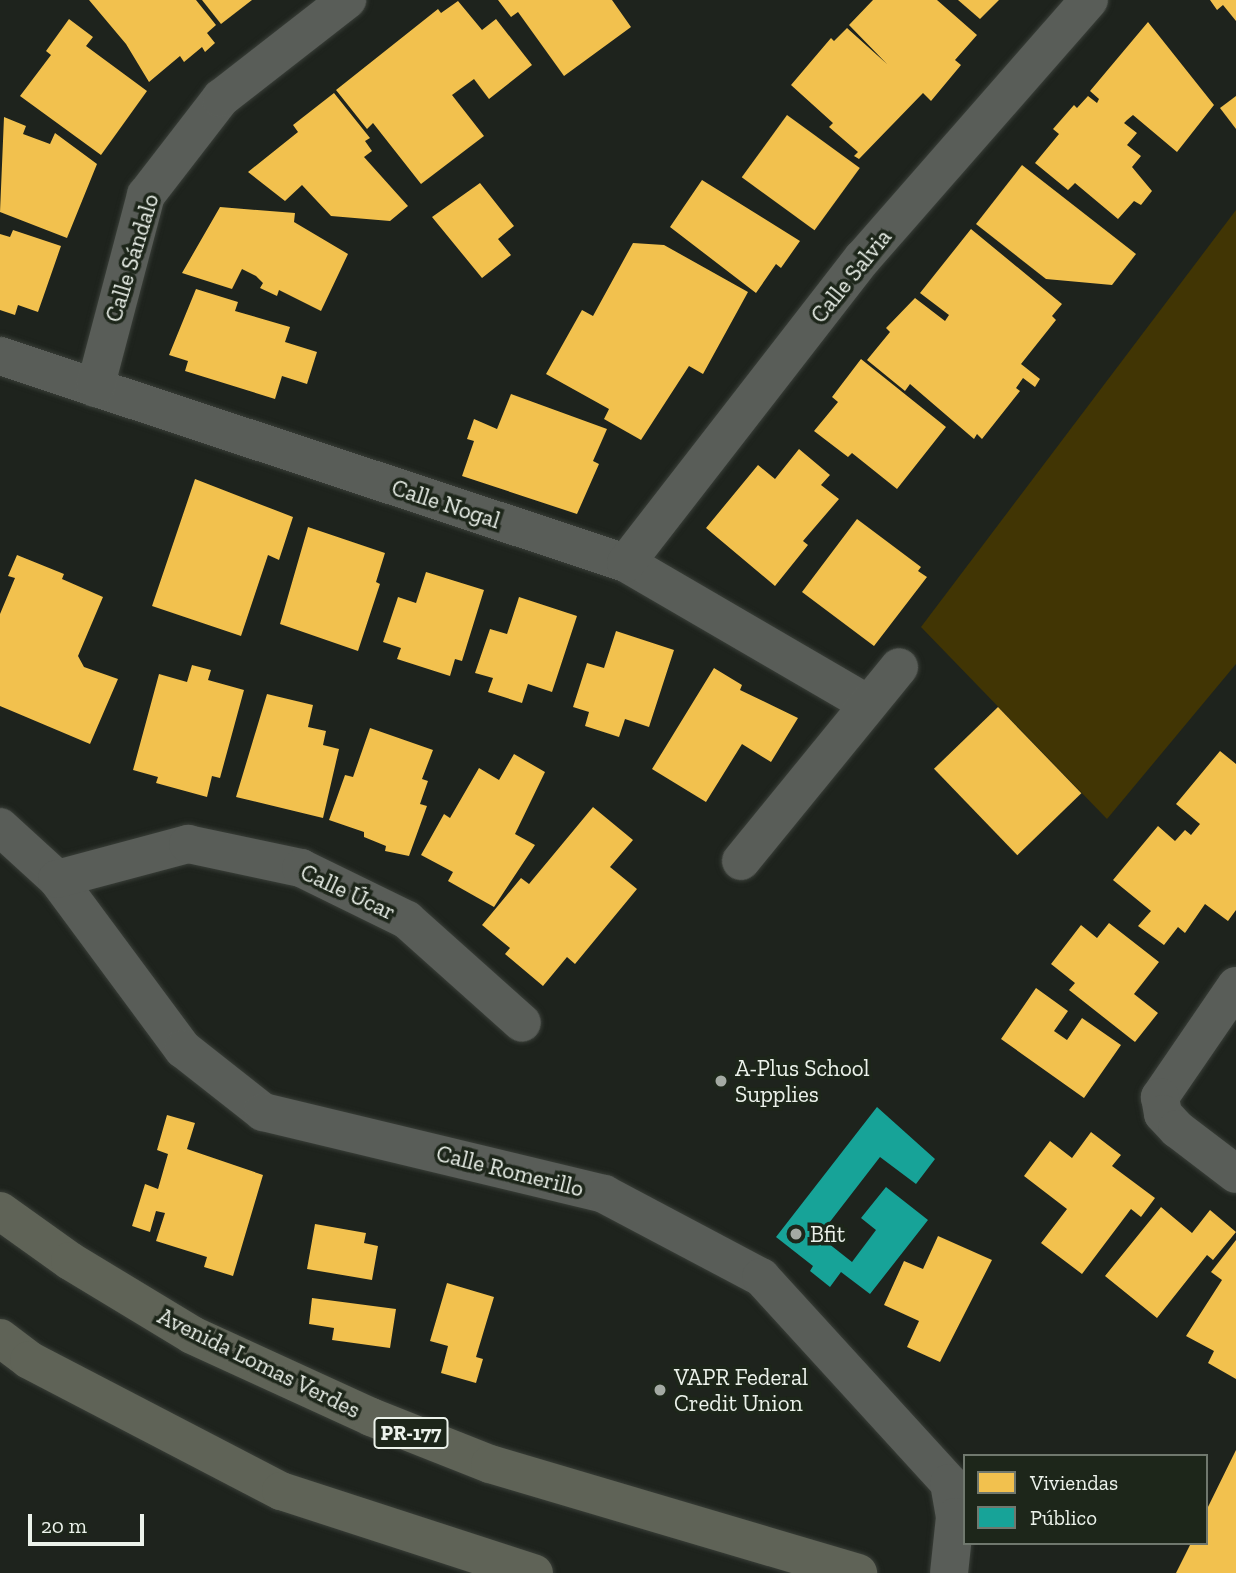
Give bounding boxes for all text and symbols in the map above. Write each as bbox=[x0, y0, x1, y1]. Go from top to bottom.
street label: Calle Sándalo bbox=[99, 191, 165, 325]
street label: Calle Salvia bbox=[805, 224, 897, 328]
street label: Calle Nogal bbox=[388, 474, 504, 534]
street label: Calle Úcar bbox=[296, 858, 400, 926]
place label: A-Plus School Supplies bbox=[735, 1054, 870, 1108]
marker: A-Plus School Supplies bbox=[713, 1073, 729, 1089]
street label: Calle Romerillo bbox=[434, 1139, 586, 1203]
place label: Bfit bbox=[810, 1220, 845, 1248]
marker: Bfit bbox=[788, 1226, 804, 1242]
street label: Avenida Lomas Verdes bbox=[153, 1302, 365, 1424]
place label: VAPR Federal Credit Union bbox=[674, 1363, 808, 1417]
marker: VAPR Federal Credit Union bbox=[652, 1382, 668, 1398]
road number: PR-177 bbox=[372, 1416, 450, 1450]
legend bbox=[963, 1454, 1208, 1545]
text: Viviendas bbox=[1030, 1470, 1118, 1495]
scale bar bbox=[32, 1500, 147, 1544]
text: Público bbox=[1030, 1505, 1097, 1530]
text: 20 m bbox=[41, 1513, 87, 1538]

